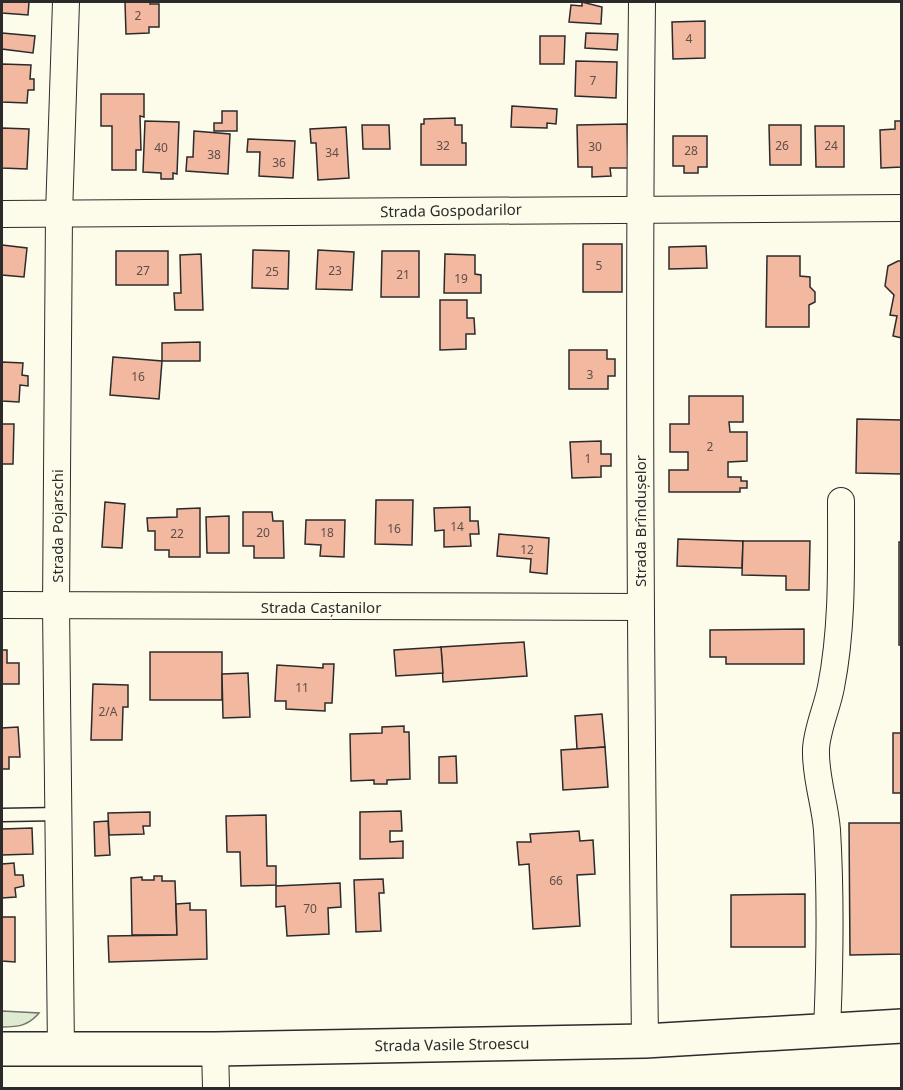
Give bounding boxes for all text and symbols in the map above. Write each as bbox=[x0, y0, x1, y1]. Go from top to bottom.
house number: 2 bbox=[135, 7, 142, 24]
house number: 4 bbox=[686, 30, 693, 47]
house number: 7 bbox=[590, 72, 597, 89]
house number: 32 bbox=[436, 137, 450, 154]
house number: 26 bbox=[775, 137, 789, 154]
house number: 24 bbox=[824, 137, 838, 154]
house number: 30 bbox=[588, 138, 602, 155]
house number: 40 bbox=[154, 139, 168, 156]
house number: 28 bbox=[684, 142, 698, 159]
house number: 34 bbox=[325, 144, 339, 161]
house number: 38 bbox=[207, 146, 221, 163]
house number: 36 bbox=[272, 154, 286, 171]
street label: Strada Gospodarilor bbox=[380, 199, 522, 221]
house number: 5 bbox=[596, 257, 603, 274]
house number: 27 bbox=[136, 262, 150, 279]
house number: 23 bbox=[328, 262, 342, 279]
house number: 25 bbox=[265, 263, 279, 280]
house number: 21 bbox=[396, 266, 410, 283]
house number: 19 bbox=[454, 270, 468, 287]
house number: 3 bbox=[587, 366, 594, 383]
house number: 16 bbox=[131, 368, 145, 385]
house number: 2 bbox=[707, 438, 714, 455]
house number: 1 bbox=[585, 450, 591, 467]
street label: Strada Brîndușelor bbox=[630, 455, 650, 587]
street label: Strada Pojarschi bbox=[47, 469, 67, 583]
house number: 14 bbox=[450, 518, 464, 535]
house number: 16 bbox=[387, 520, 401, 537]
house number: 20 bbox=[256, 524, 270, 541]
house number: 18 bbox=[320, 524, 334, 541]
house number: 22 bbox=[170, 525, 184, 542]
house number: 12 bbox=[520, 541, 534, 558]
street label: Strada Caștanilor bbox=[261, 597, 381, 617]
house number: 11 bbox=[295, 679, 309, 696]
house number: 2/A bbox=[99, 703, 118, 720]
house number: 66 bbox=[549, 872, 563, 889]
house number: 70 bbox=[303, 900, 317, 917]
street label: Strada Vasile Stroescu bbox=[375, 1033, 529, 1055]

